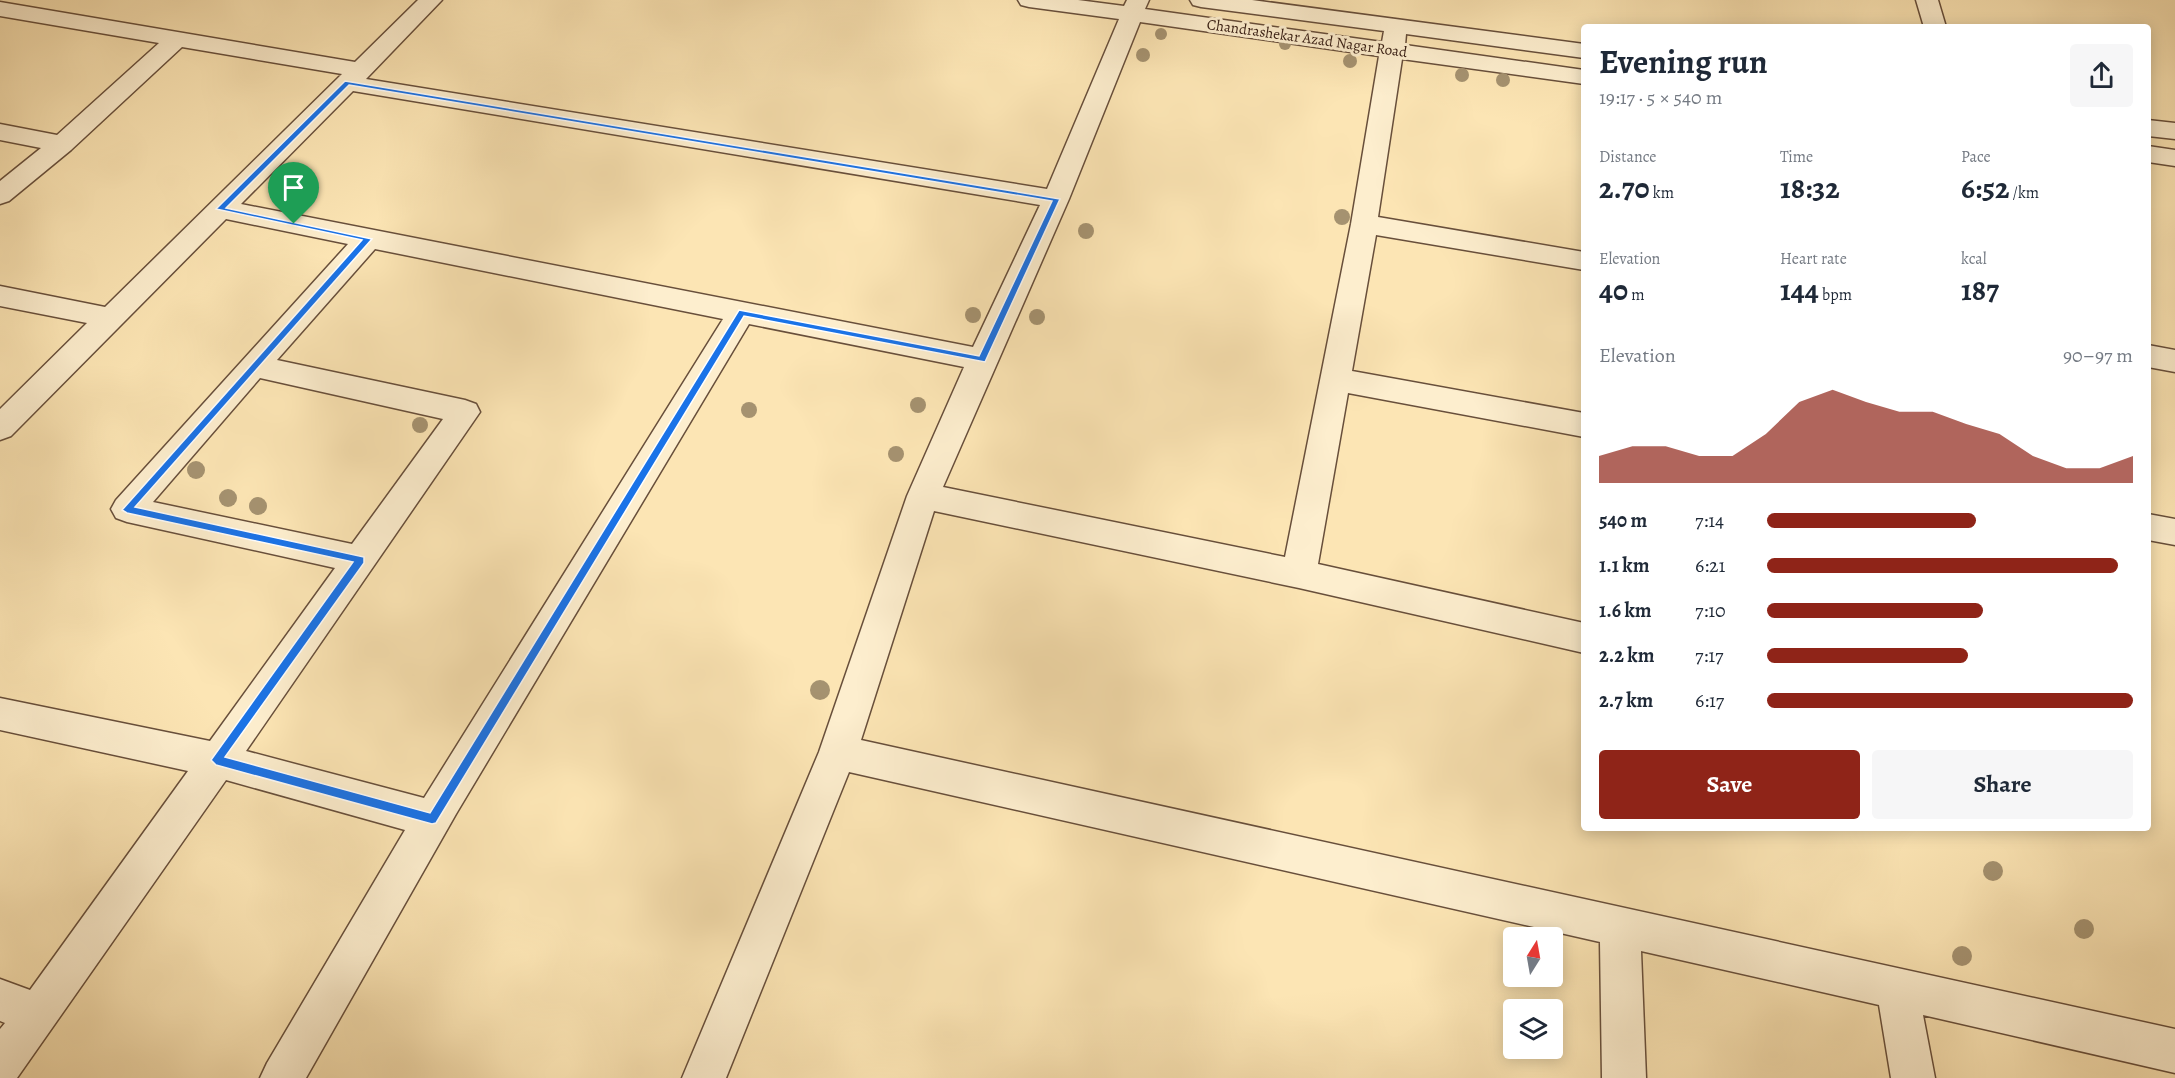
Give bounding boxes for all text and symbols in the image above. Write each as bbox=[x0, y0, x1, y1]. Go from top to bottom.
street label: Chandrashekar Azad Nagar Road bbox=[1205, 14, 1409, 62]
text: Evening run bbox=[1599, 39, 1768, 84]
button: share bbox=[2070, 44, 2133, 107]
text: 19:17 · 5 × 540 m bbox=[1599, 84, 1722, 111]
text: Distance bbox=[1599, 146, 1656, 168]
text: Time bbox=[1780, 146, 1813, 168]
text: Pace bbox=[1961, 146, 1991, 168]
pin bbox=[268, 162, 319, 224]
text: 2.70 bbox=[1599, 168, 1650, 208]
text: 18:32 bbox=[1780, 168, 1840, 208]
text: 6:52 bbox=[1961, 168, 2009, 208]
icon: arrive bbox=[277, 171, 310, 204]
text: km bbox=[1650, 182, 1674, 204]
text: /km bbox=[2009, 182, 2039, 204]
text: Elevation bbox=[1599, 248, 1660, 270]
text: Heart rate bbox=[1780, 248, 1847, 270]
text: kcal bbox=[1961, 248, 1987, 270]
text: 40 bbox=[1599, 270, 1628, 310]
text: 144 bbox=[1780, 270, 1819, 310]
text: 187 bbox=[1961, 270, 1999, 310]
text: m bbox=[1628, 284, 1645, 306]
text: bpm bbox=[1819, 284, 1852, 306]
text: Elevation bbox=[1599, 342, 1676, 369]
text: 90–97 m bbox=[2063, 342, 2133, 369]
text: 540 m bbox=[1599, 507, 1647, 534]
text: 7:14 bbox=[1695, 507, 1724, 534]
text: 1.1 km bbox=[1599, 552, 1649, 579]
text: 6:21 bbox=[1695, 552, 1725, 579]
text: 1.6 km bbox=[1599, 597, 1652, 624]
text: 7:10 bbox=[1695, 597, 1726, 624]
text: 2.2 km bbox=[1599, 642, 1654, 669]
text: 7:17 bbox=[1695, 642, 1723, 669]
text: 2.7 km bbox=[1599, 687, 1653, 714]
text: 6:17 bbox=[1695, 687, 1724, 714]
button: Save bbox=[1599, 750, 1860, 819]
button: Share bbox=[1872, 750, 2133, 819]
north arrow bbox=[1503, 927, 1563, 987]
map controls bbox=[1503, 927, 1563, 1059]
button: layers bbox=[1503, 999, 1563, 1059]

